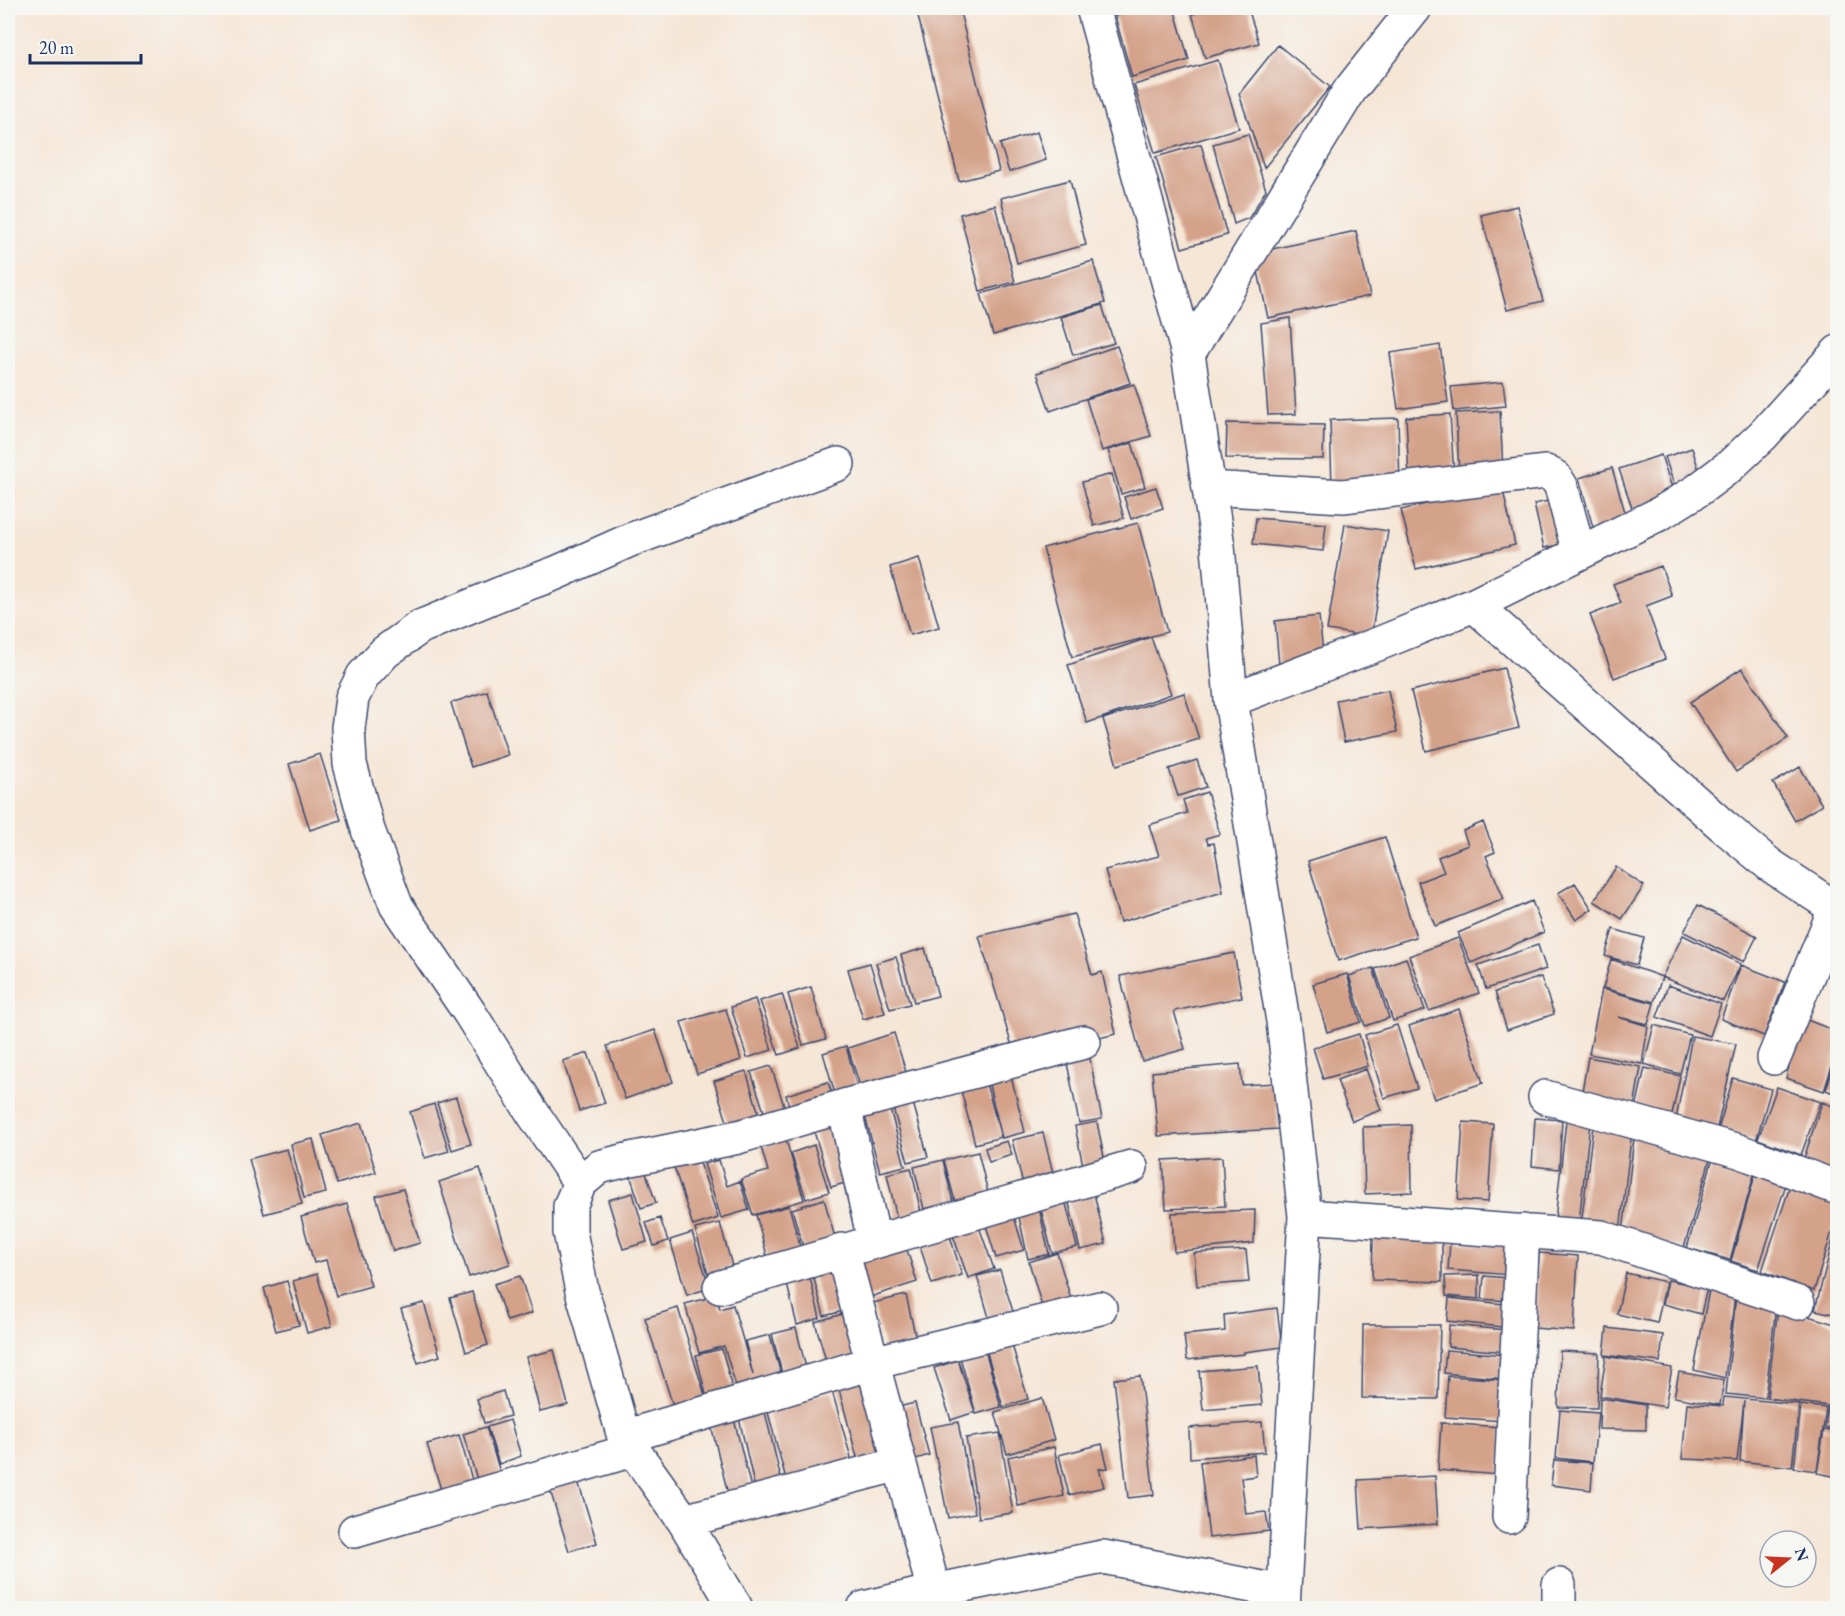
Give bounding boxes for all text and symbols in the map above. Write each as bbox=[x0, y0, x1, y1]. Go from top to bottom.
scale bar bbox=[30, 27, 141, 65]
text: 20 m bbox=[39, 36, 74, 59]
north arrow bbox=[1758, 1529, 1818, 1589]
text: N bbox=[1790, 1545, 1814, 1564]

